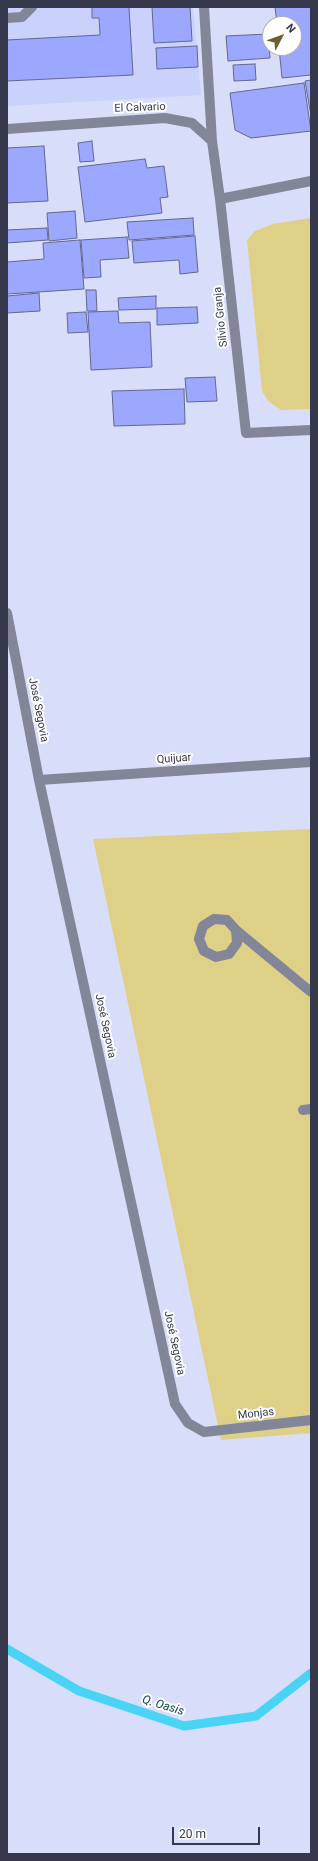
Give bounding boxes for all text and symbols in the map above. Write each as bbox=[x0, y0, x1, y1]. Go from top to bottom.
north arrow bbox=[262, 16, 302, 56]
text: N bbox=[283, 21, 298, 36]
street label: El Calvario bbox=[114, 101, 166, 115]
street label: Silvio Granja bbox=[211, 286, 231, 348]
street label: José Segovia bbox=[25, 677, 51, 743]
street label: Quijuar bbox=[156, 751, 192, 767]
street label: José Segovia bbox=[92, 993, 118, 1059]
street label: José Segovia bbox=[161, 1310, 187, 1376]
street label: Monjas bbox=[237, 1406, 275, 1422]
water label: Q. Oasis bbox=[140, 1693, 186, 1719]
scale bar bbox=[174, 1819, 262, 1845]
text: 20 m bbox=[179, 1827, 206, 1841]

